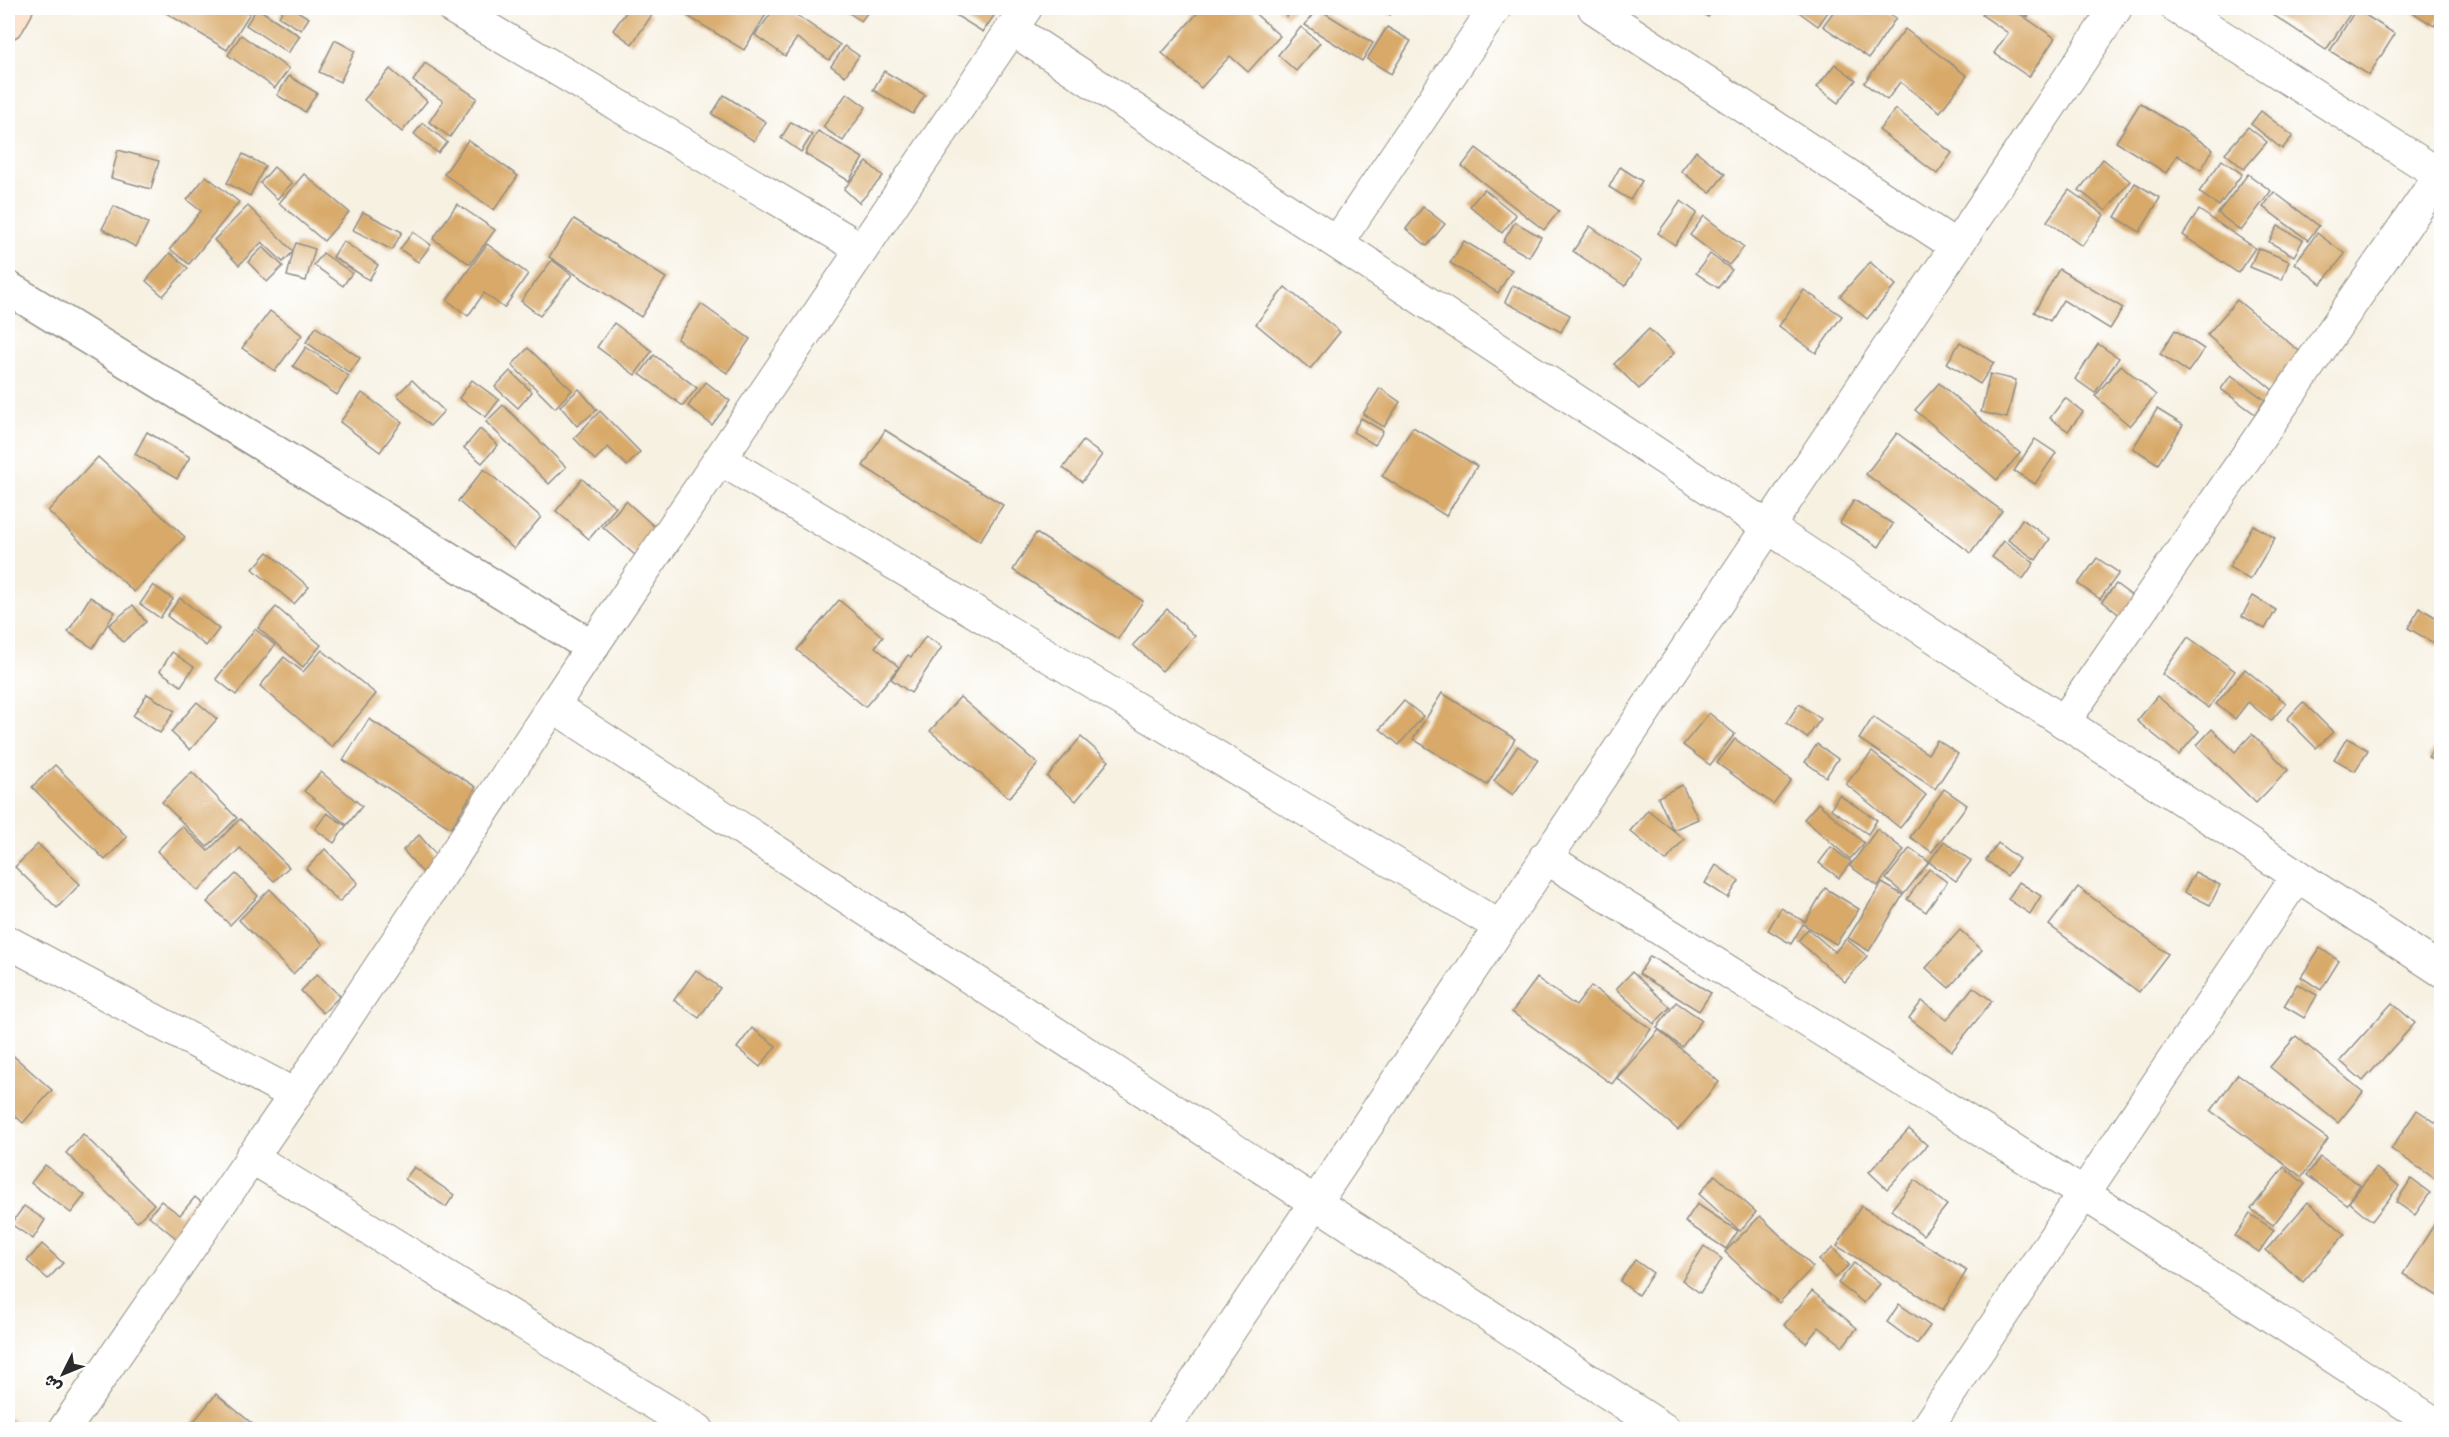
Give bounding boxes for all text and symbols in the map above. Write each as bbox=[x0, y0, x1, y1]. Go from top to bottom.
north arrow bbox=[33, 1344, 93, 1404]
text: ش bbox=[38, 1368, 68, 1398]

